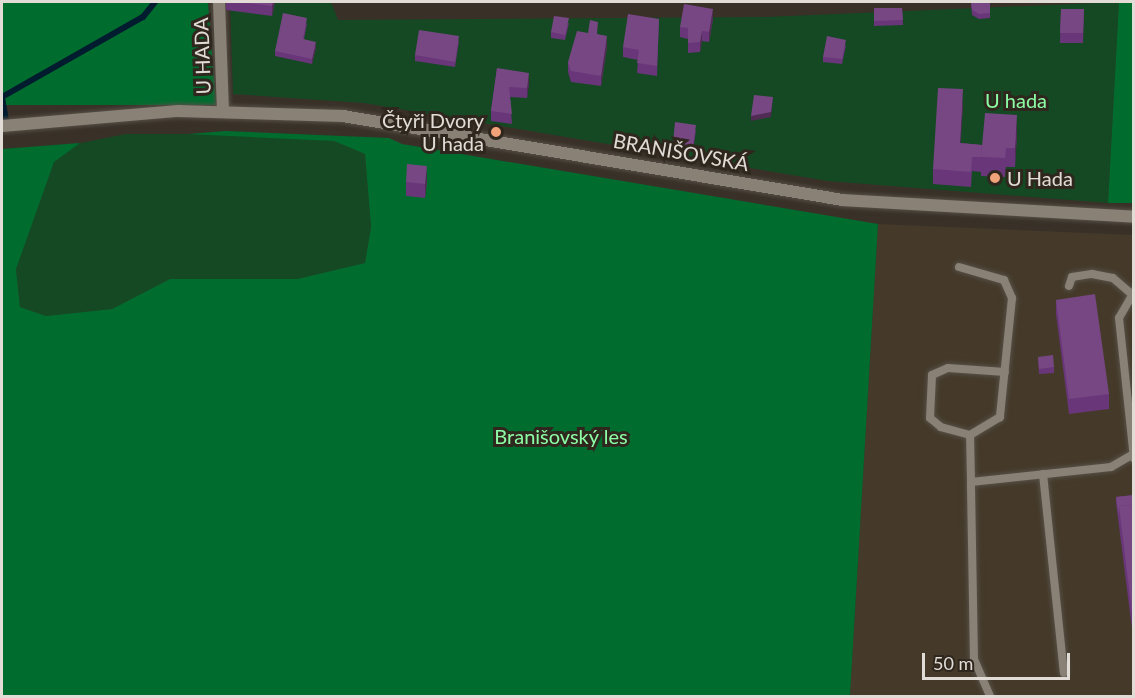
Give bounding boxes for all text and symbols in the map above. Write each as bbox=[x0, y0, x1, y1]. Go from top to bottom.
street label: U HADA bbox=[189, 17, 215, 95]
park label: U hada bbox=[985, 88, 1047, 112]
place label: Čtyři Dvory U hada bbox=[382, 108, 484, 155]
marker: Čtyři Dvory U hada bbox=[489, 125, 503, 139]
street label: BRANIŠOVSKÁ bbox=[611, 128, 751, 176]
place label: U Hada bbox=[1007, 166, 1073, 190]
marker: U Hada bbox=[988, 171, 1002, 185]
park label: Branišovský les bbox=[494, 424, 628, 448]
scale bar bbox=[925, 641, 1074, 679]
text: 50 m bbox=[933, 652, 973, 674]

